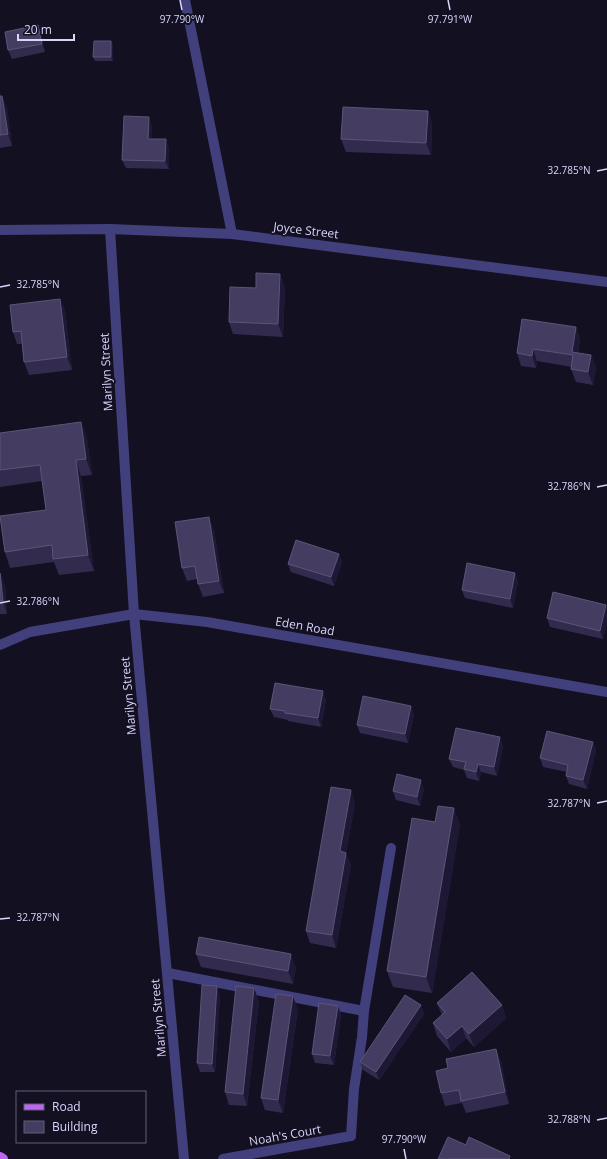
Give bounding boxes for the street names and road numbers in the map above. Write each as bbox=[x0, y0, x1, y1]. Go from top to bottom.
street label: Joyce Street bbox=[271, 217, 340, 242]
street label: Marilyn Street bbox=[95, 332, 117, 412]
street label: Eden Road bbox=[274, 612, 336, 640]
street label: Marilyn Street bbox=[116, 656, 140, 736]
street label: Marilyn Street bbox=[146, 978, 170, 1058]
street label: Noah's Court bbox=[248, 1120, 322, 1150]

